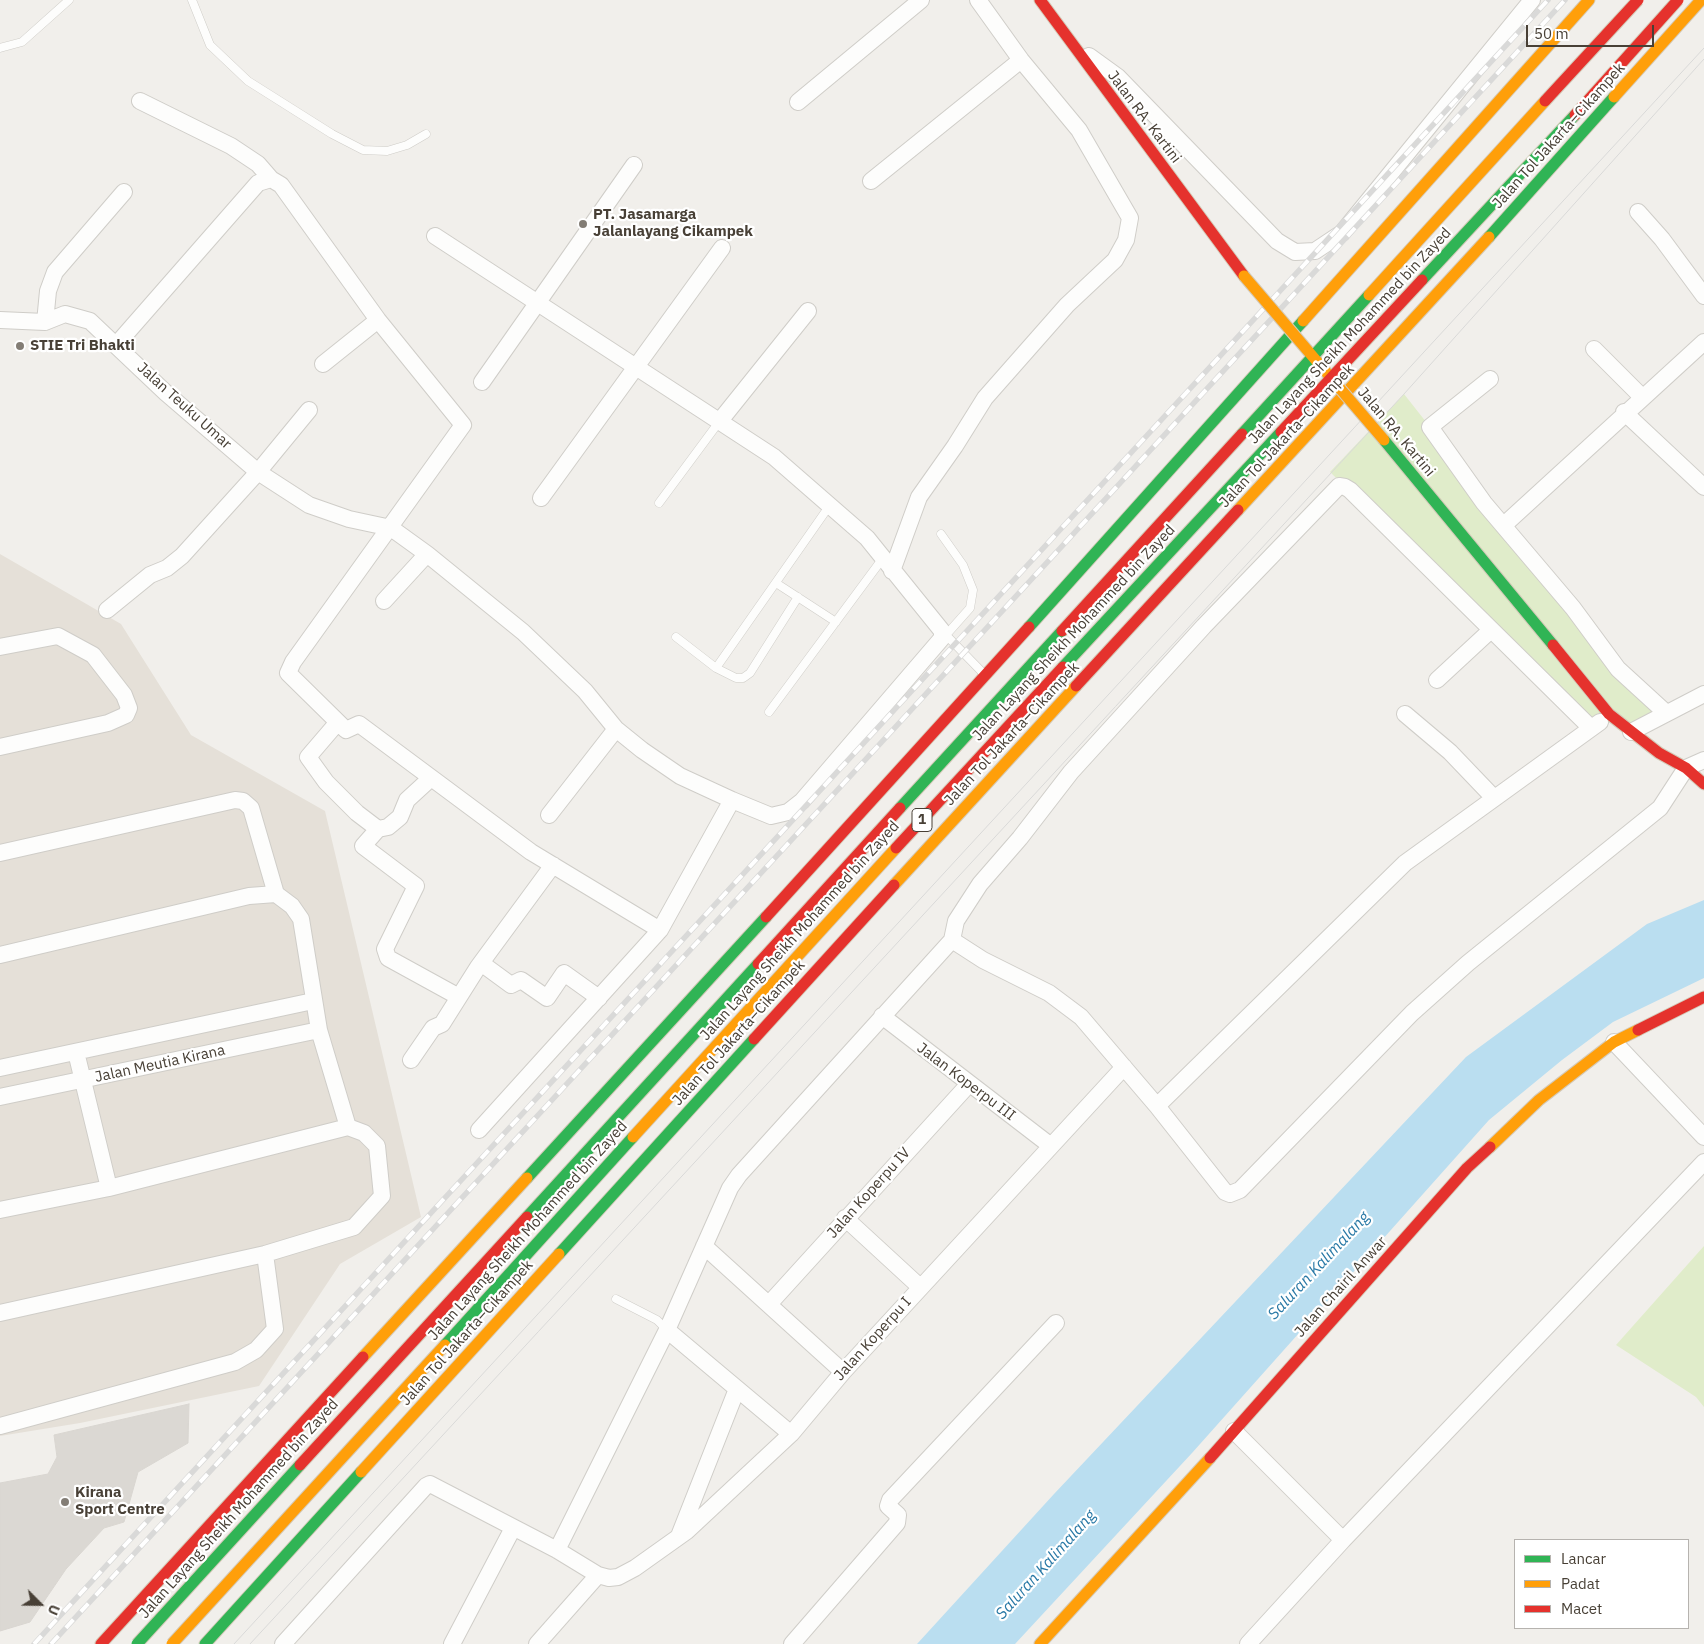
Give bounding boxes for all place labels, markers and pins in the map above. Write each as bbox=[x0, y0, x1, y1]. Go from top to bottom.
place label: PT. Jasamarga Jalanlayang Cikampek bbox=[593, 206, 753, 241]
marker: PT. Jasamarga Jalanlayang Cikampek bbox=[577, 218, 589, 230]
place label: STIE Tri Bhakti bbox=[30, 337, 135, 355]
marker: STIE Tri Bhakti bbox=[14, 340, 26, 352]
place label: Kirana Sport Centre bbox=[75, 1484, 165, 1519]
marker: Kirana Sport Centre bbox=[59, 1496, 71, 1508]

